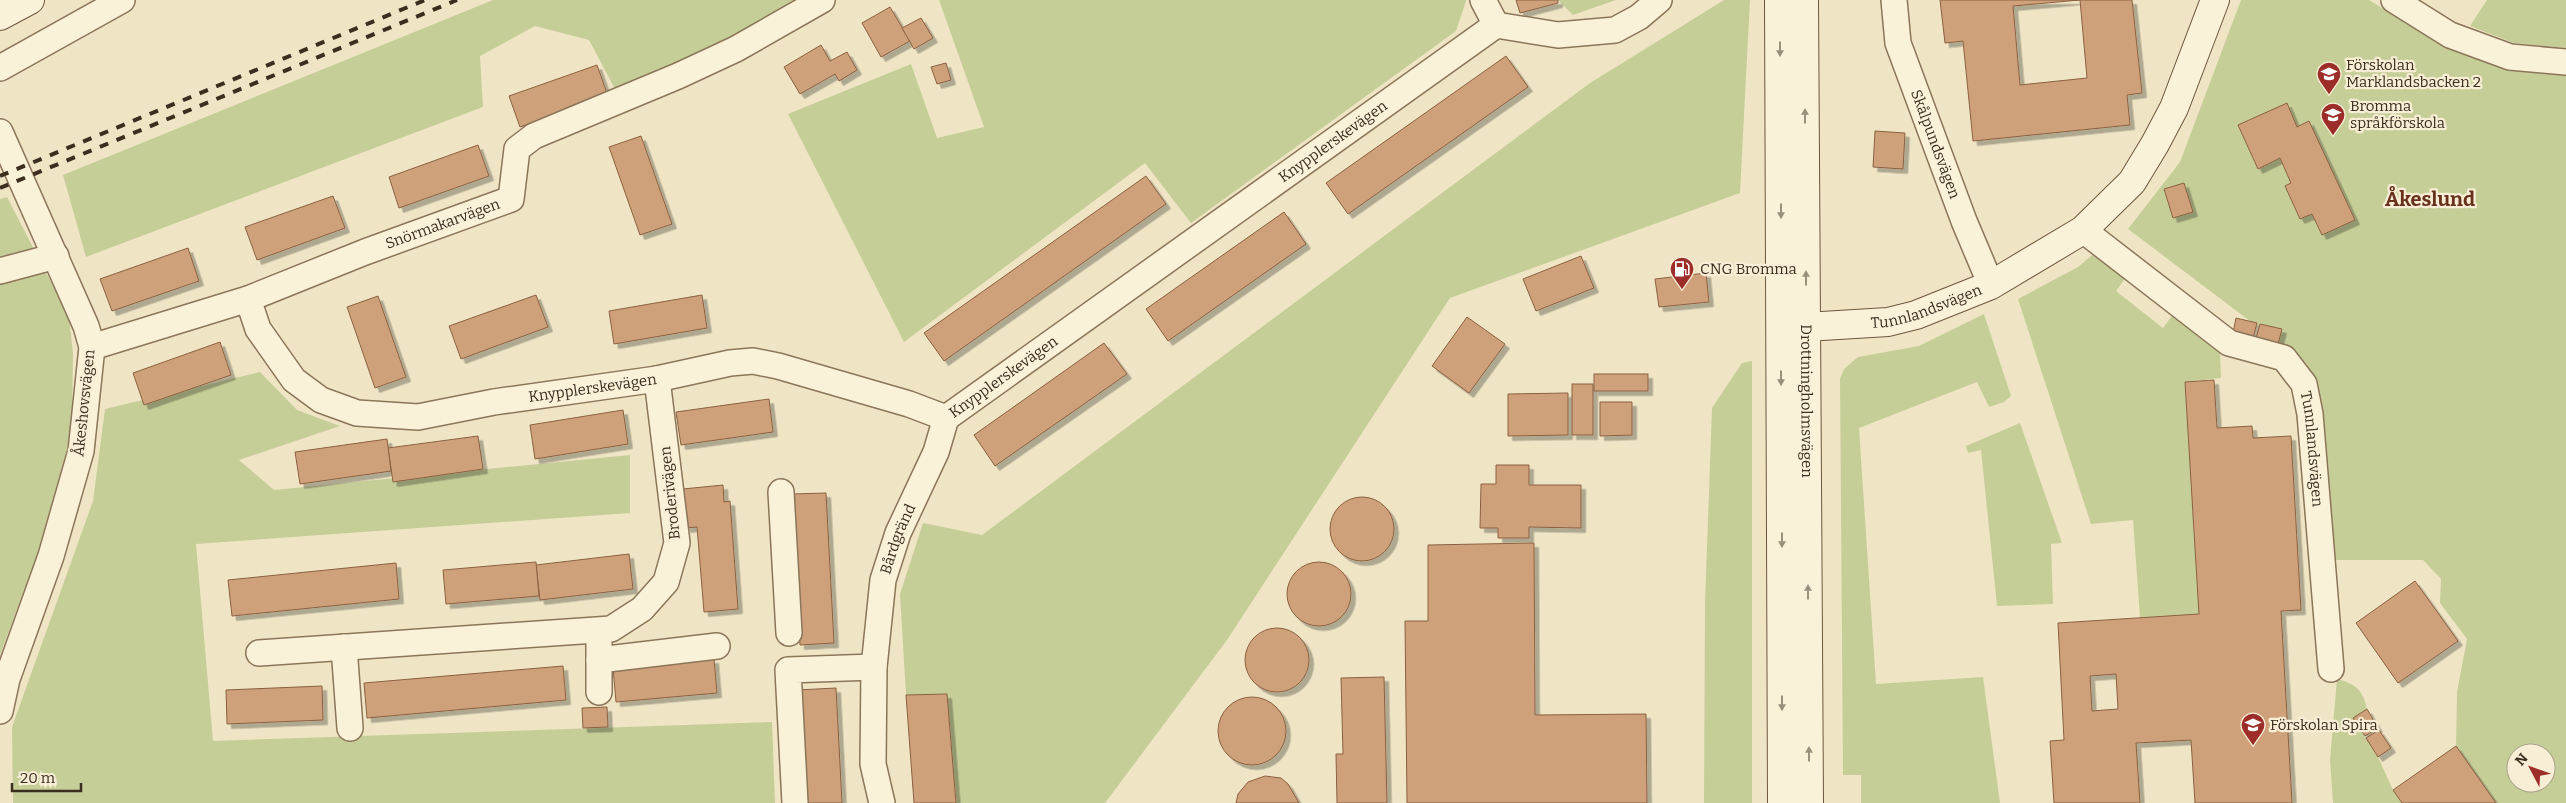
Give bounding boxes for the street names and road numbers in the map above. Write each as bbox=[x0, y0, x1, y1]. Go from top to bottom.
street label: Skålpundsvägen bbox=[1907, 87, 1964, 202]
street label: Knypplerskevägen bbox=[1275, 96, 1391, 186]
street label: Snörmakarvägen bbox=[383, 195, 503, 253]
street label: Tunnlandsvägen bbox=[1870, 280, 1985, 332]
street label: Drottningholmsvägen bbox=[1797, 324, 1816, 478]
street label: Knypplerskevägen bbox=[946, 332, 1062, 422]
street label: Åkeshovsvägen bbox=[69, 348, 99, 457]
street label: Knypplerskevägen bbox=[527, 370, 658, 406]
street label: Tunnlandsvägen bbox=[2297, 390, 2327, 508]
street label: Broderivägen bbox=[656, 445, 684, 541]
street label: Bårdgränd bbox=[876, 501, 919, 576]

